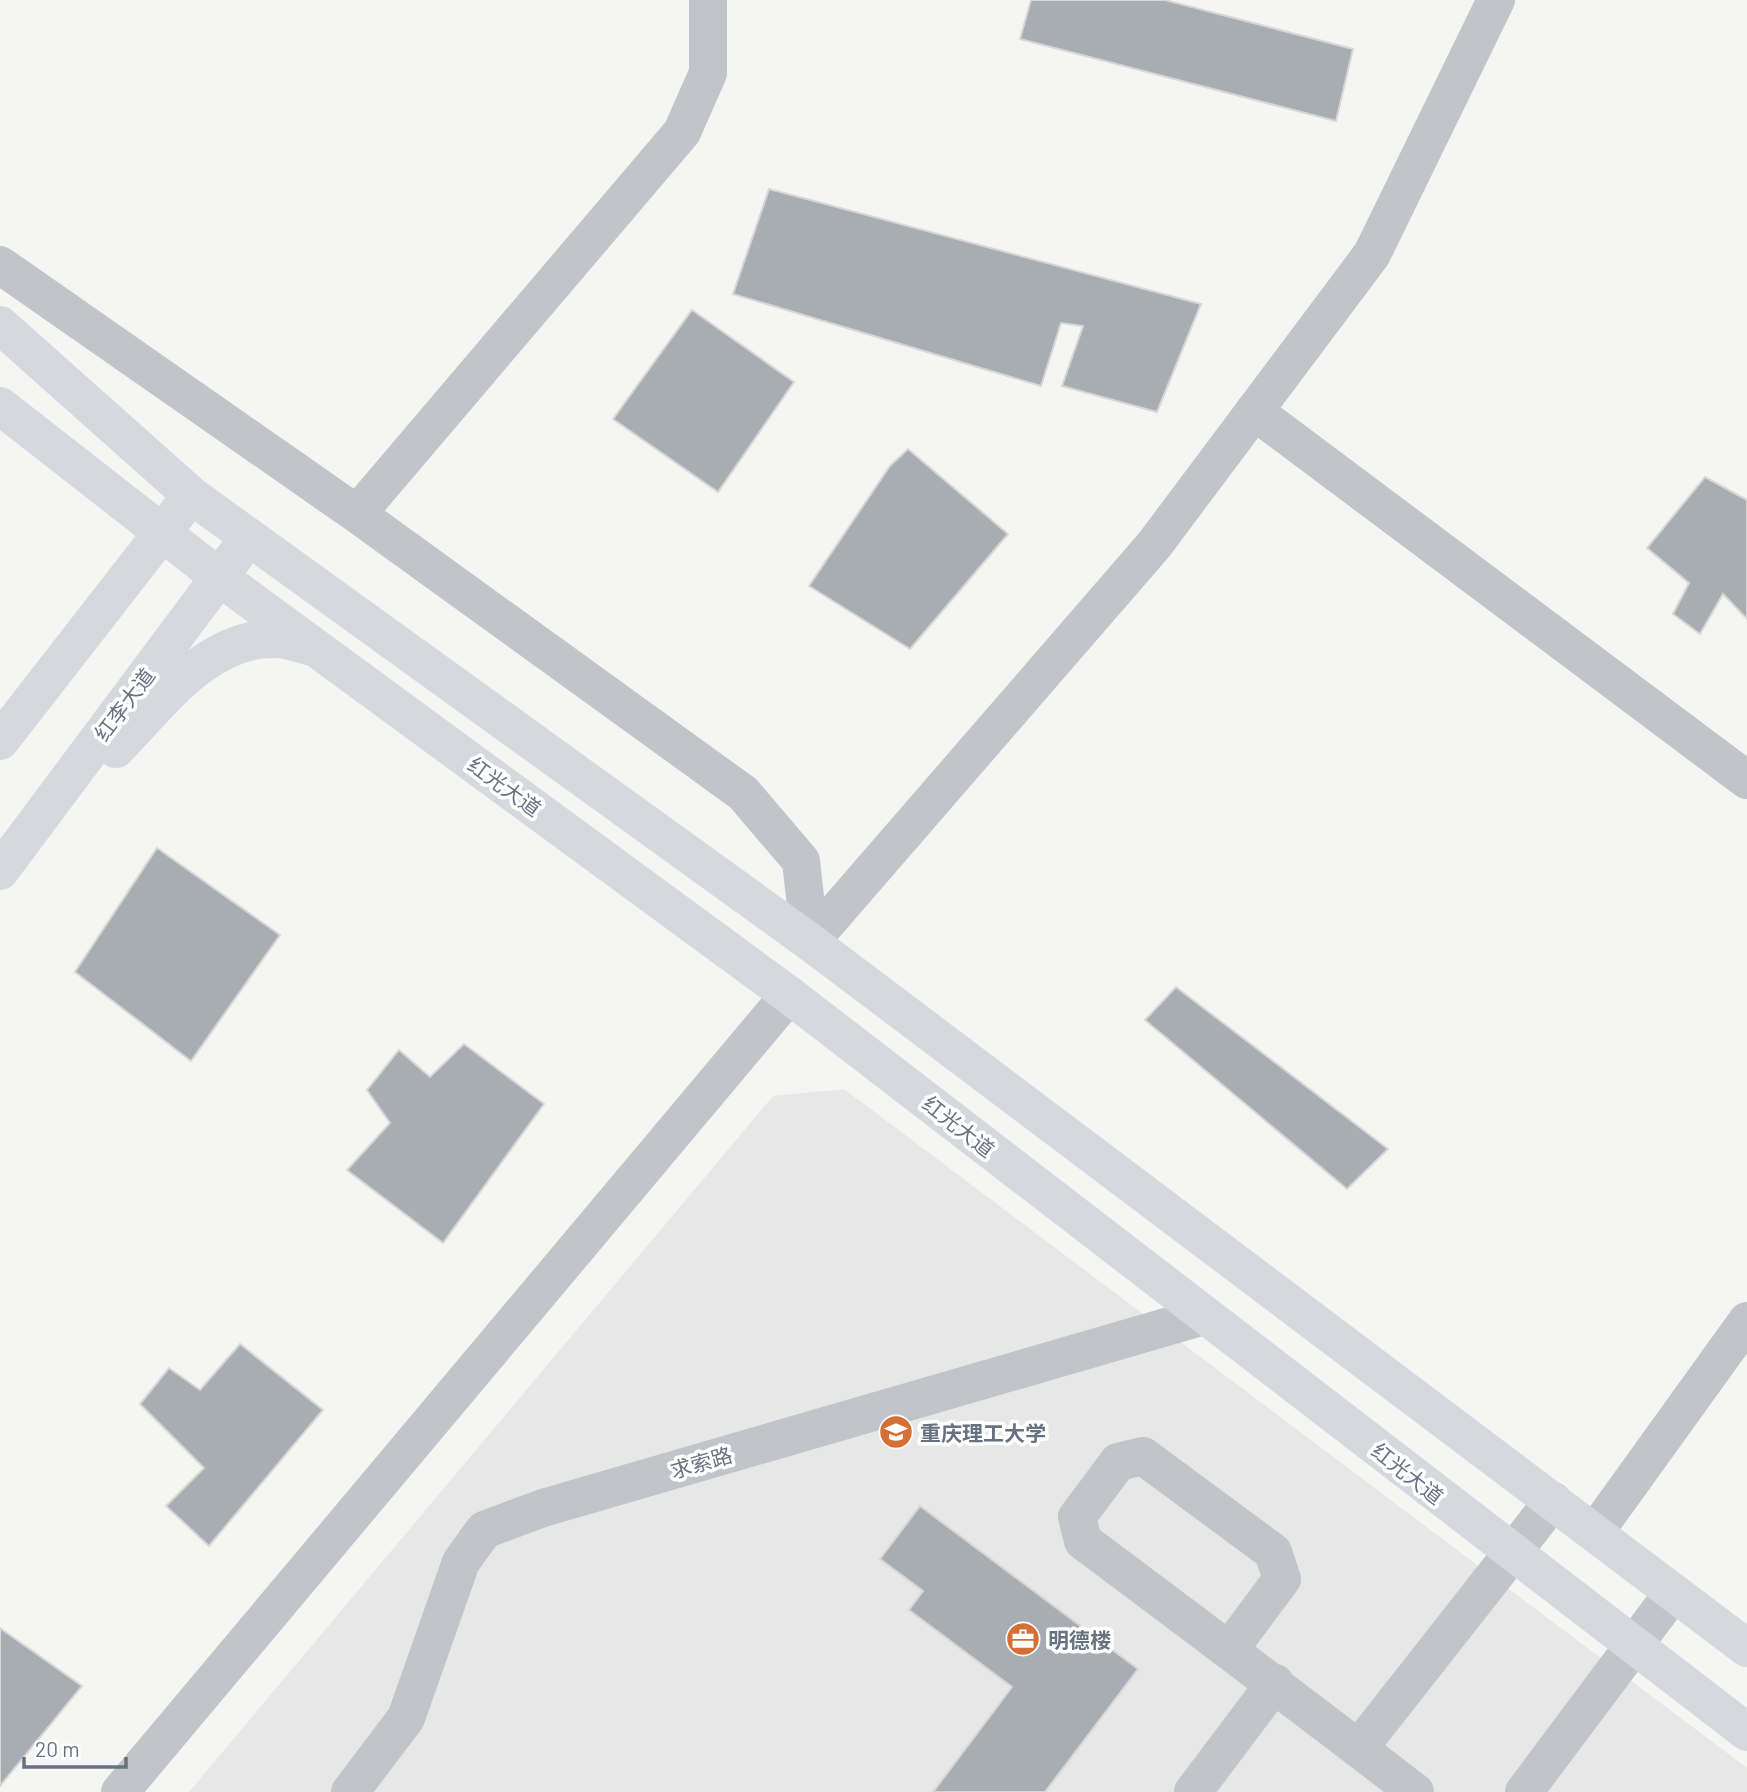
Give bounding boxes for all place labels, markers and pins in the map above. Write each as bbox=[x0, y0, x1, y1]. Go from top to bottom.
school or university icon: 重庆理工大学 bbox=[877, 1413, 915, 1451]
place label: 重庆理工大学 bbox=[920, 1420, 1046, 1445]
office icon: 明德楼 bbox=[1004, 1620, 1042, 1658]
place label: 明德楼 bbox=[1048, 1627, 1111, 1652]

